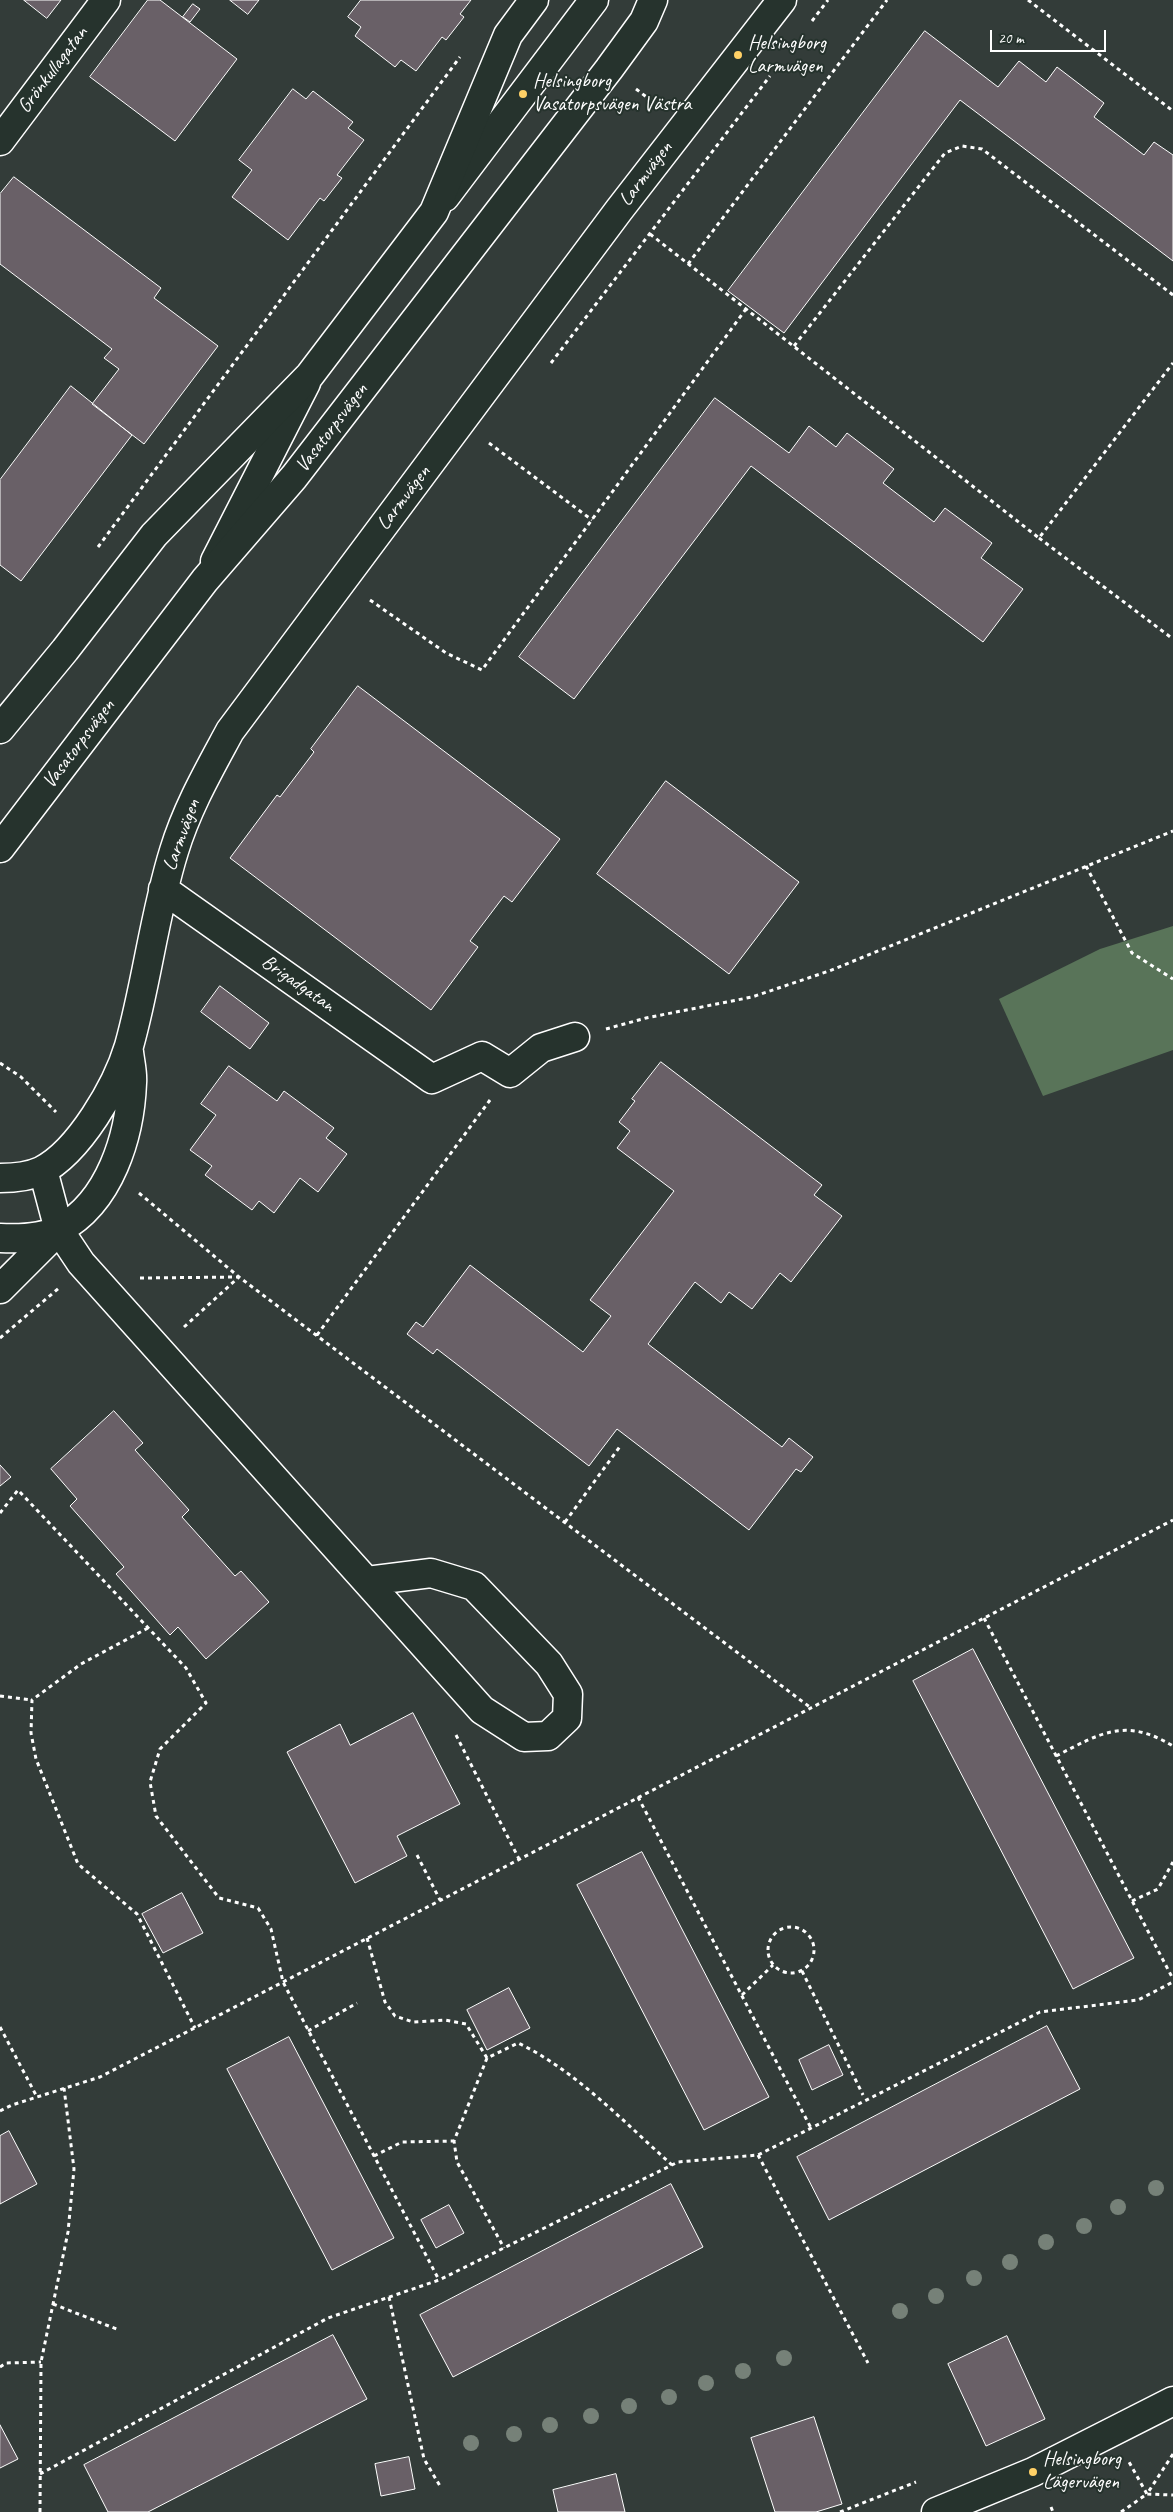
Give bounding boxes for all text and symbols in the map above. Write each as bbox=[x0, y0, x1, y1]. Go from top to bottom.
scale bar bbox=[993, 20, 1109, 52]
street label: Grönkullagatan bbox=[13, 22, 93, 118]
text: 20 m bbox=[998, 29, 1024, 48]
place label: Helsingborg Larmvägen bbox=[748, 32, 826, 79]
marker: Helsingborg Larmvägen bbox=[732, 49, 744, 61]
place label: Helsingborg Vasatorpsvägen Västra bbox=[533, 70, 691, 117]
marker: Helsingborg Vasatorpsvägen Västra bbox=[517, 88, 529, 100]
street label: Larmvägen bbox=[614, 137, 678, 211]
street label: Vasatorpsvägen bbox=[291, 379, 373, 477]
street label: Larmvägen bbox=[372, 461, 436, 535]
street label: Vasatorpsvägen bbox=[38, 695, 120, 793]
street label: Larmvägen bbox=[158, 796, 206, 874]
street label: Brigadgatan bbox=[257, 950, 339, 1018]
place label: Helsingborg Lägervägen bbox=[1043, 2448, 1121, 2495]
marker: Helsingborg Lägervägen bbox=[1027, 2466, 1039, 2478]

